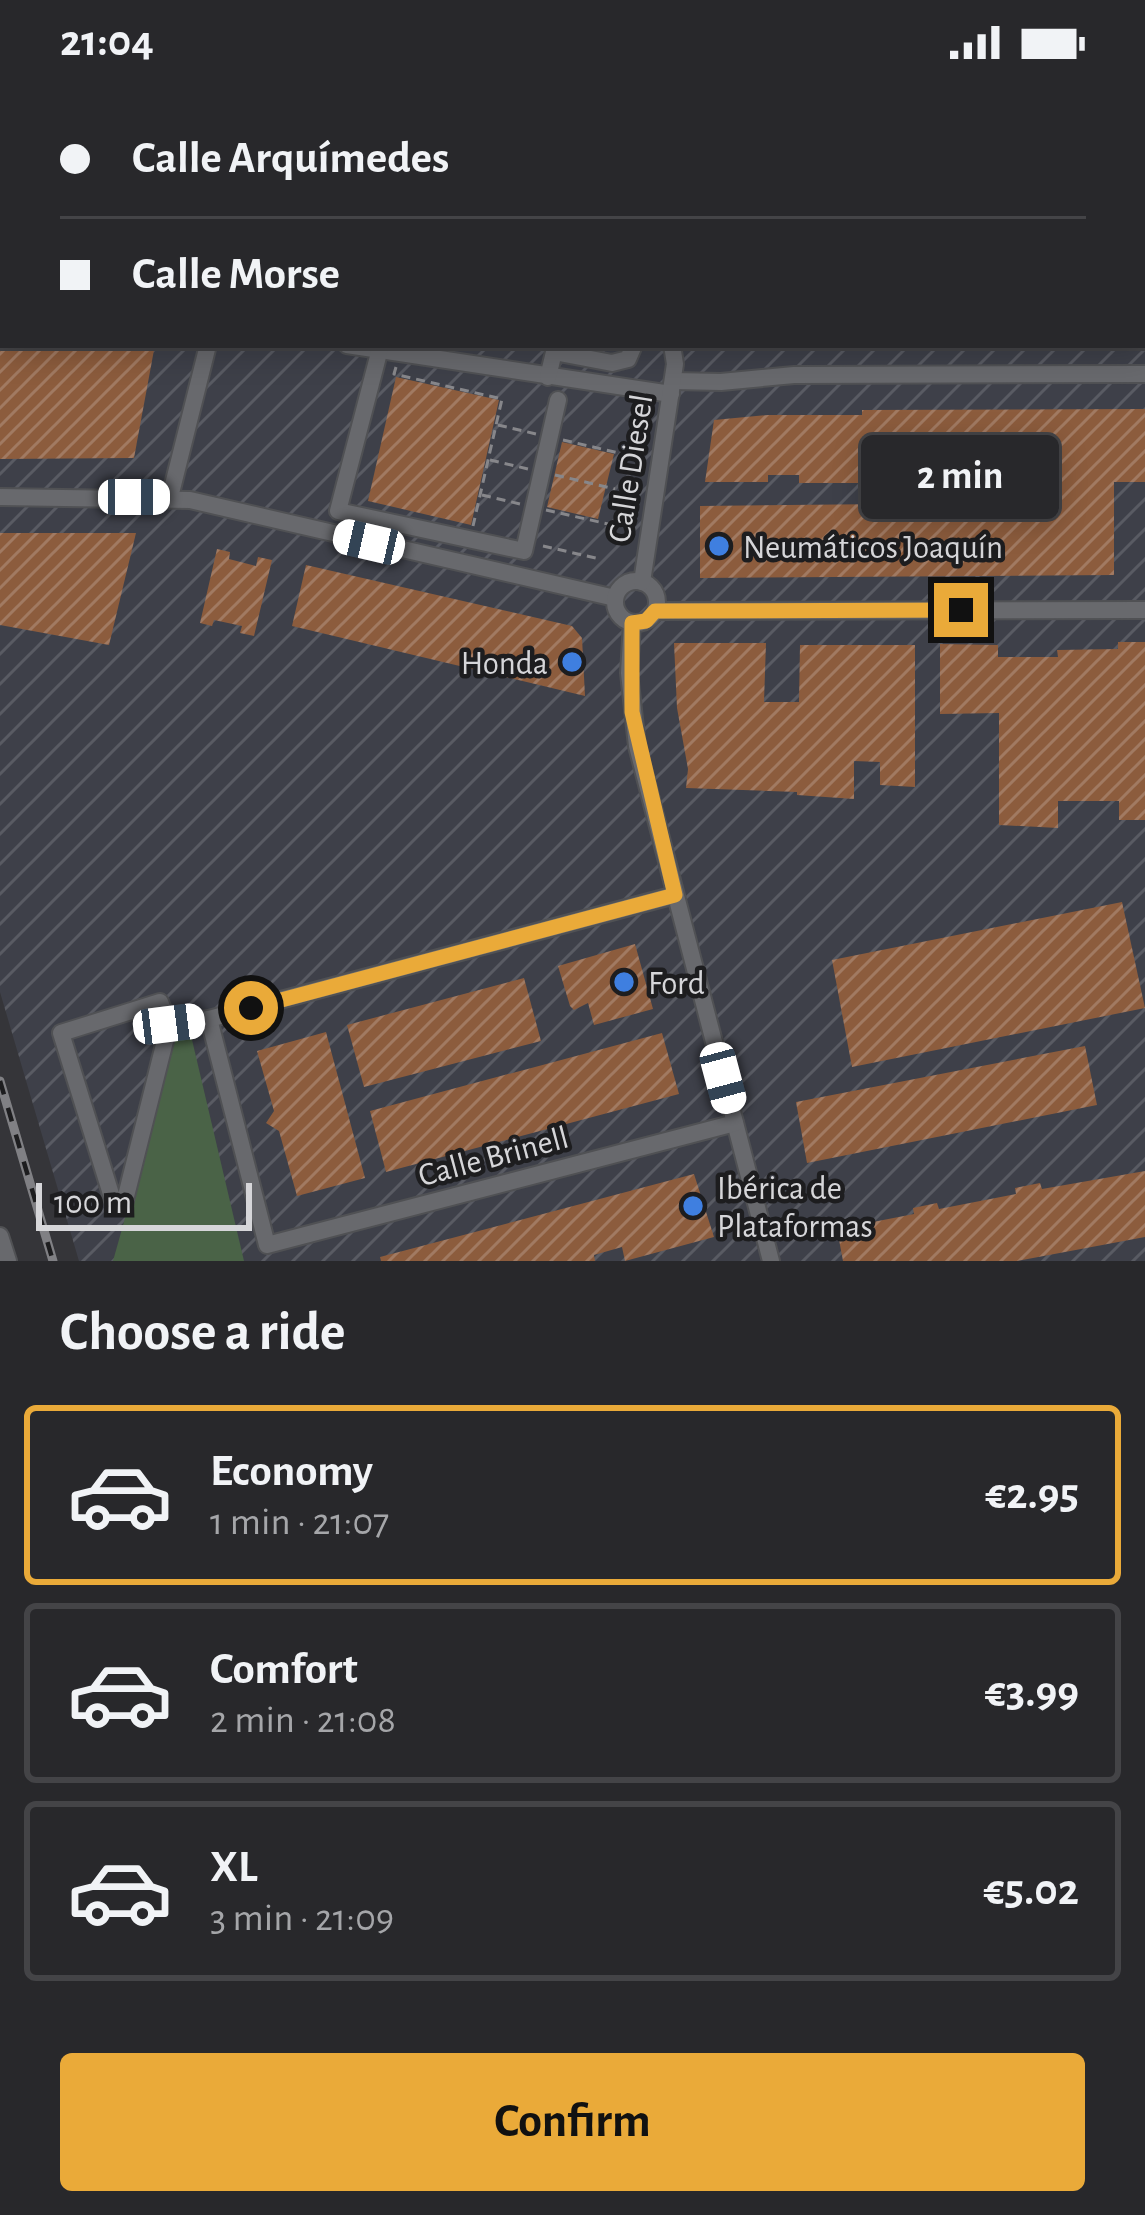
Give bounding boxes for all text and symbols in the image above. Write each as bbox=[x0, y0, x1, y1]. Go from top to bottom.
text: 21:04 bbox=[60, 19, 154, 64]
text: Calle Arquímedes bbox=[132, 136, 449, 181]
text: Calle Morse bbox=[132, 252, 340, 297]
street label: Calle Diesel bbox=[603, 392, 659, 545]
callout: 2 min bbox=[862, 436, 1060, 520]
text: 2 min bbox=[917, 457, 1003, 496]
car bbox=[98, 479, 170, 515]
car bbox=[330, 516, 408, 568]
place label: Neumáticos Joaquín bbox=[743, 532, 1003, 565]
marker: Neumáticos Joaquín bbox=[706, 533, 732, 559]
route end bbox=[934, 583, 988, 637]
place label: Honda bbox=[461, 648, 548, 681]
marker: Honda bbox=[559, 649, 585, 675]
place label: Ford bbox=[648, 968, 705, 1001]
marker: Ford bbox=[611, 969, 637, 995]
route start bbox=[224, 981, 278, 1035]
car bbox=[131, 1002, 207, 1046]
car bbox=[696, 1039, 750, 1117]
street label: Calle Brinell bbox=[415, 1122, 572, 1193]
place label: Ibérica de Plataformas bbox=[717, 1173, 873, 1244]
scale bar bbox=[36, 1177, 252, 1230]
text: 100 m bbox=[54, 1187, 132, 1220]
marker: Ibérica de Plataformas bbox=[680, 1193, 706, 1219]
text: Choose a ride bbox=[60, 1306, 346, 1360]
icon: car bbox=[66, 1441, 174, 1549]
text: Economy bbox=[210, 1449, 373, 1494]
text: €2.95 bbox=[985, 1472, 1079, 1517]
text: 1 min · 21:07 bbox=[210, 1503, 389, 1542]
icon: car bbox=[66, 1639, 174, 1747]
text: Comfort bbox=[210, 1647, 358, 1692]
text: €3.99 bbox=[985, 1670, 1079, 1715]
text: 2 min · 21:08 bbox=[210, 1701, 396, 1740]
icon: car bbox=[66, 1837, 174, 1945]
text: XL bbox=[210, 1845, 258, 1890]
text: €5.02 bbox=[984, 1868, 1079, 1913]
text: 3 min · 21:09 bbox=[210, 1899, 394, 1938]
button: Confirm bbox=[60, 2053, 1085, 2191]

